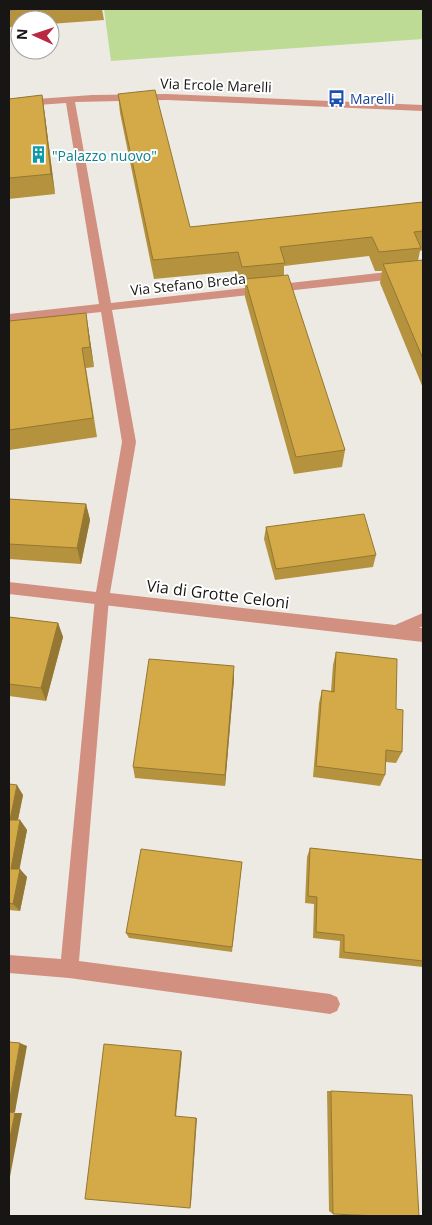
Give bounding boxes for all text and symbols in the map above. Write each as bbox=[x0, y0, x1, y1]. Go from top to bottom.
north arrow bbox=[10, 10, 60, 60]
text: N bbox=[12, 28, 31, 40]
street label: Via Ercole Marelli bbox=[160, 74, 272, 96]
bus stop icon: Marelli bbox=[326, 88, 346, 108]
place label: Marelli bbox=[350, 89, 395, 108]
building icon: "Palazzo nuovo" bbox=[28, 145, 48, 165]
place label: "Palazzo nuovo" bbox=[52, 146, 157, 165]
street label: Via Stefano Breda bbox=[129, 268, 247, 300]
street label: Via di Grotte Celoni bbox=[145, 574, 291, 614]

